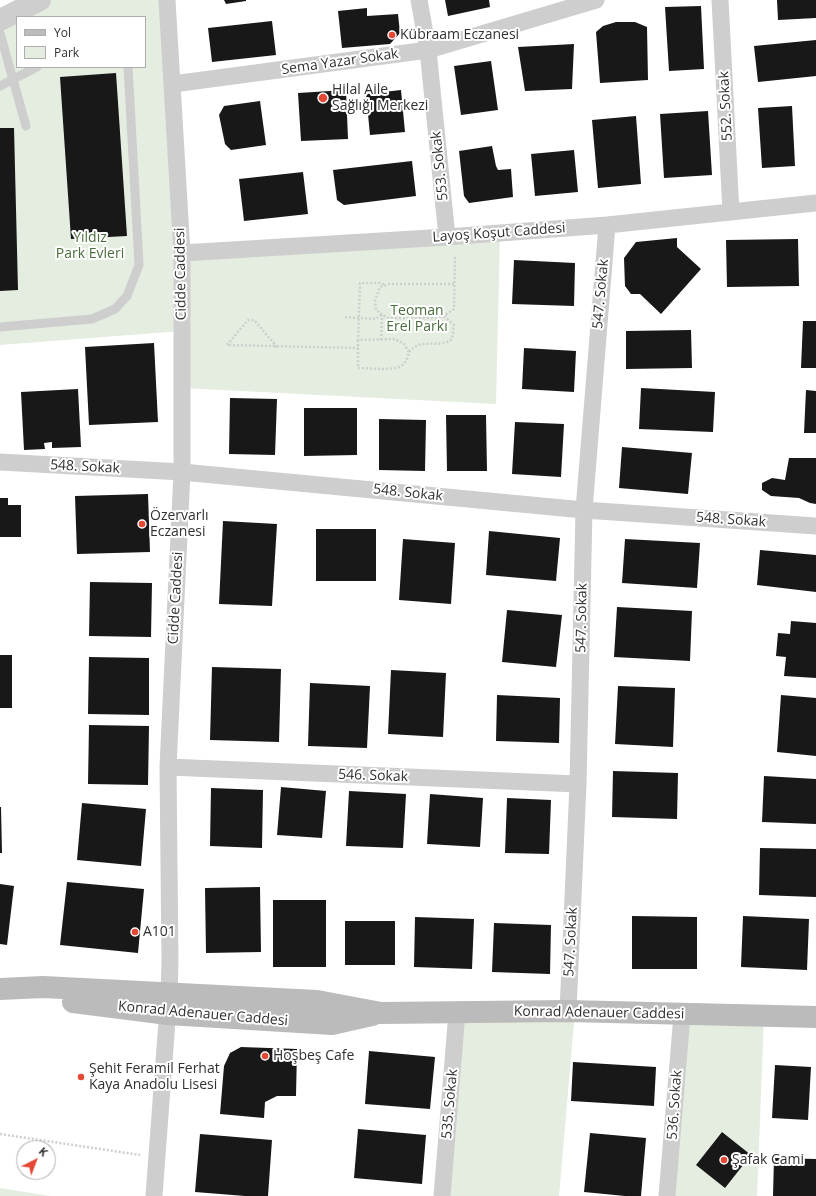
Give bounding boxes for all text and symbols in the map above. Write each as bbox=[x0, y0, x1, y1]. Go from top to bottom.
legend bbox=[16, 16, 146, 68]
text: Yol bbox=[54, 24, 71, 41]
place label: Kübraam Eczanesi bbox=[400, 27, 519, 43]
marker: Kübraam Eczanesi bbox=[387, 30, 397, 40]
text: Park bbox=[54, 44, 79, 61]
street label: Sema Yazar Sokak bbox=[280, 45, 400, 79]
street label: 552. Sokak bbox=[716, 71, 736, 141]
place label: Hilal Aile Sağlığı Merkezi bbox=[332, 82, 428, 114]
marker: Hilal Aile Sağlığı Merkezi bbox=[317, 92, 329, 104]
street label: 553. Sokak bbox=[428, 130, 452, 202]
street label: Layoş Koşut Caddesi bbox=[432, 220, 566, 246]
street label: Cidde Caddesi bbox=[172, 227, 190, 321]
park label: Yıldız Park Evleri bbox=[56, 230, 124, 262]
street label: 547. Sokak bbox=[590, 258, 612, 330]
park label: Teoman Erel Parkı bbox=[386, 303, 448, 336]
street label: 548. Sokak bbox=[50, 457, 120, 477]
street label: 548. Sokak bbox=[372, 481, 444, 505]
place label: Özervarlı Eczanesi bbox=[150, 508, 209, 540]
street label: 548. Sokak bbox=[696, 509, 766, 531]
marker: Özervarlı Eczanesi bbox=[137, 519, 147, 529]
street label: Cidde Caddesi bbox=[165, 551, 187, 645]
street label: 547. Sokak bbox=[573, 583, 591, 653]
street label: 546. Sokak bbox=[338, 766, 408, 786]
street label: 547. Sokak bbox=[561, 907, 581, 977]
place label: A101 bbox=[143, 924, 176, 940]
marker: A101 bbox=[130, 927, 140, 937]
street label: Konrad Adenauer Caddesi bbox=[117, 998, 289, 1030]
street label: Konrad Adenauer Caddesi bbox=[514, 1003, 684, 1023]
place label: Hoşbeş Cafe bbox=[273, 1048, 354, 1064]
marker: Hoşbeş Cafe bbox=[260, 1051, 270, 1061]
place label: Şehit Feramil Ferhat Kaya Anadolu Lisesi bbox=[89, 1061, 220, 1094]
street label: 535. Sokak bbox=[439, 1068, 461, 1140]
street label: 536. Sokak bbox=[664, 1070, 686, 1140]
marker: Şehit Feramil Ferhat Kaya Anadolu Lisesi bbox=[76, 1072, 86, 1082]
north arrow bbox=[16, 1140, 56, 1180]
text: K bbox=[36, 1143, 51, 1159]
place label: Şafak Cami bbox=[732, 1152, 804, 1168]
marker: Şafak Cami bbox=[719, 1155, 729, 1165]

